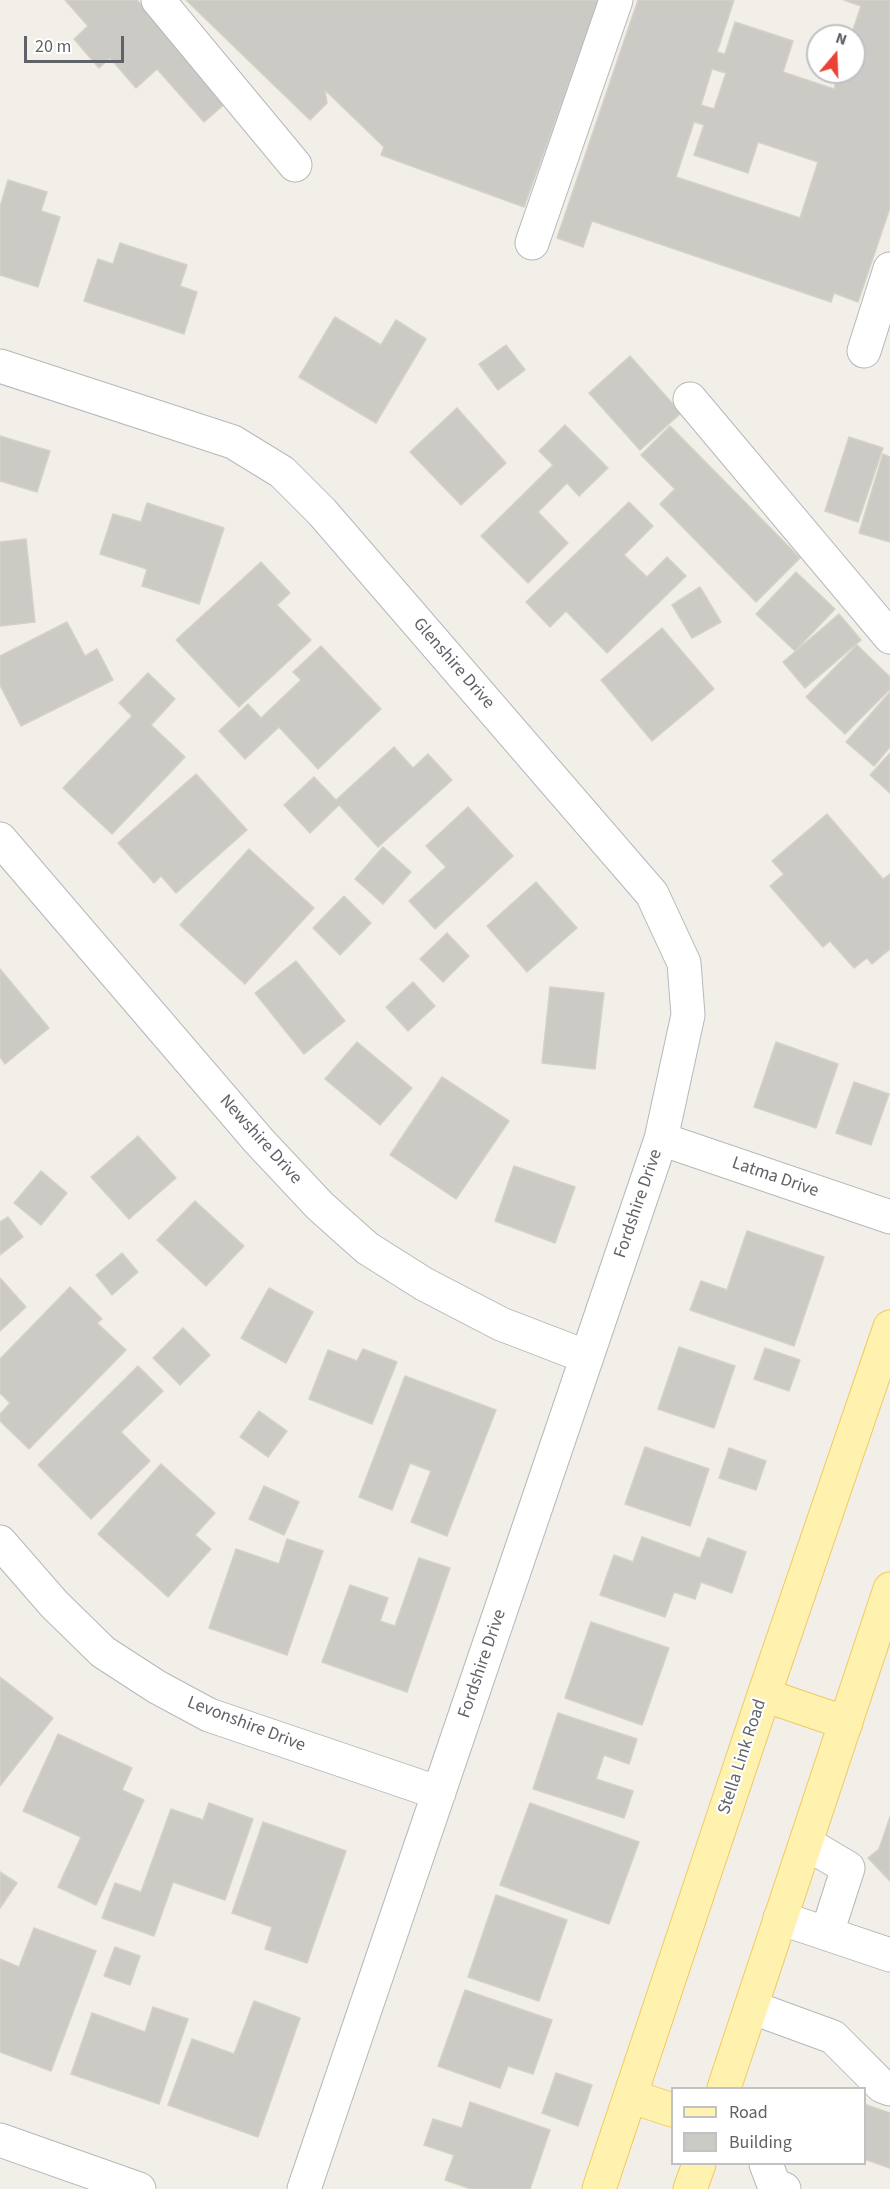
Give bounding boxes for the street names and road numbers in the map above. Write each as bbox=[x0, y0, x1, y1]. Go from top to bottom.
street label: Glenshire Drive bbox=[408, 614, 498, 714]
street label: Newshire Drive bbox=[214, 1091, 306, 1189]
street label: Fordshire Drive bbox=[610, 1147, 668, 1261]
street label: Latma Drive bbox=[729, 1153, 821, 1203]
street label: Fordshire Drive bbox=[454, 1607, 512, 1721]
street label: Levonshire Drive bbox=[184, 1693, 308, 1757]
street label: Stella Link Road bbox=[714, 1697, 772, 1817]

